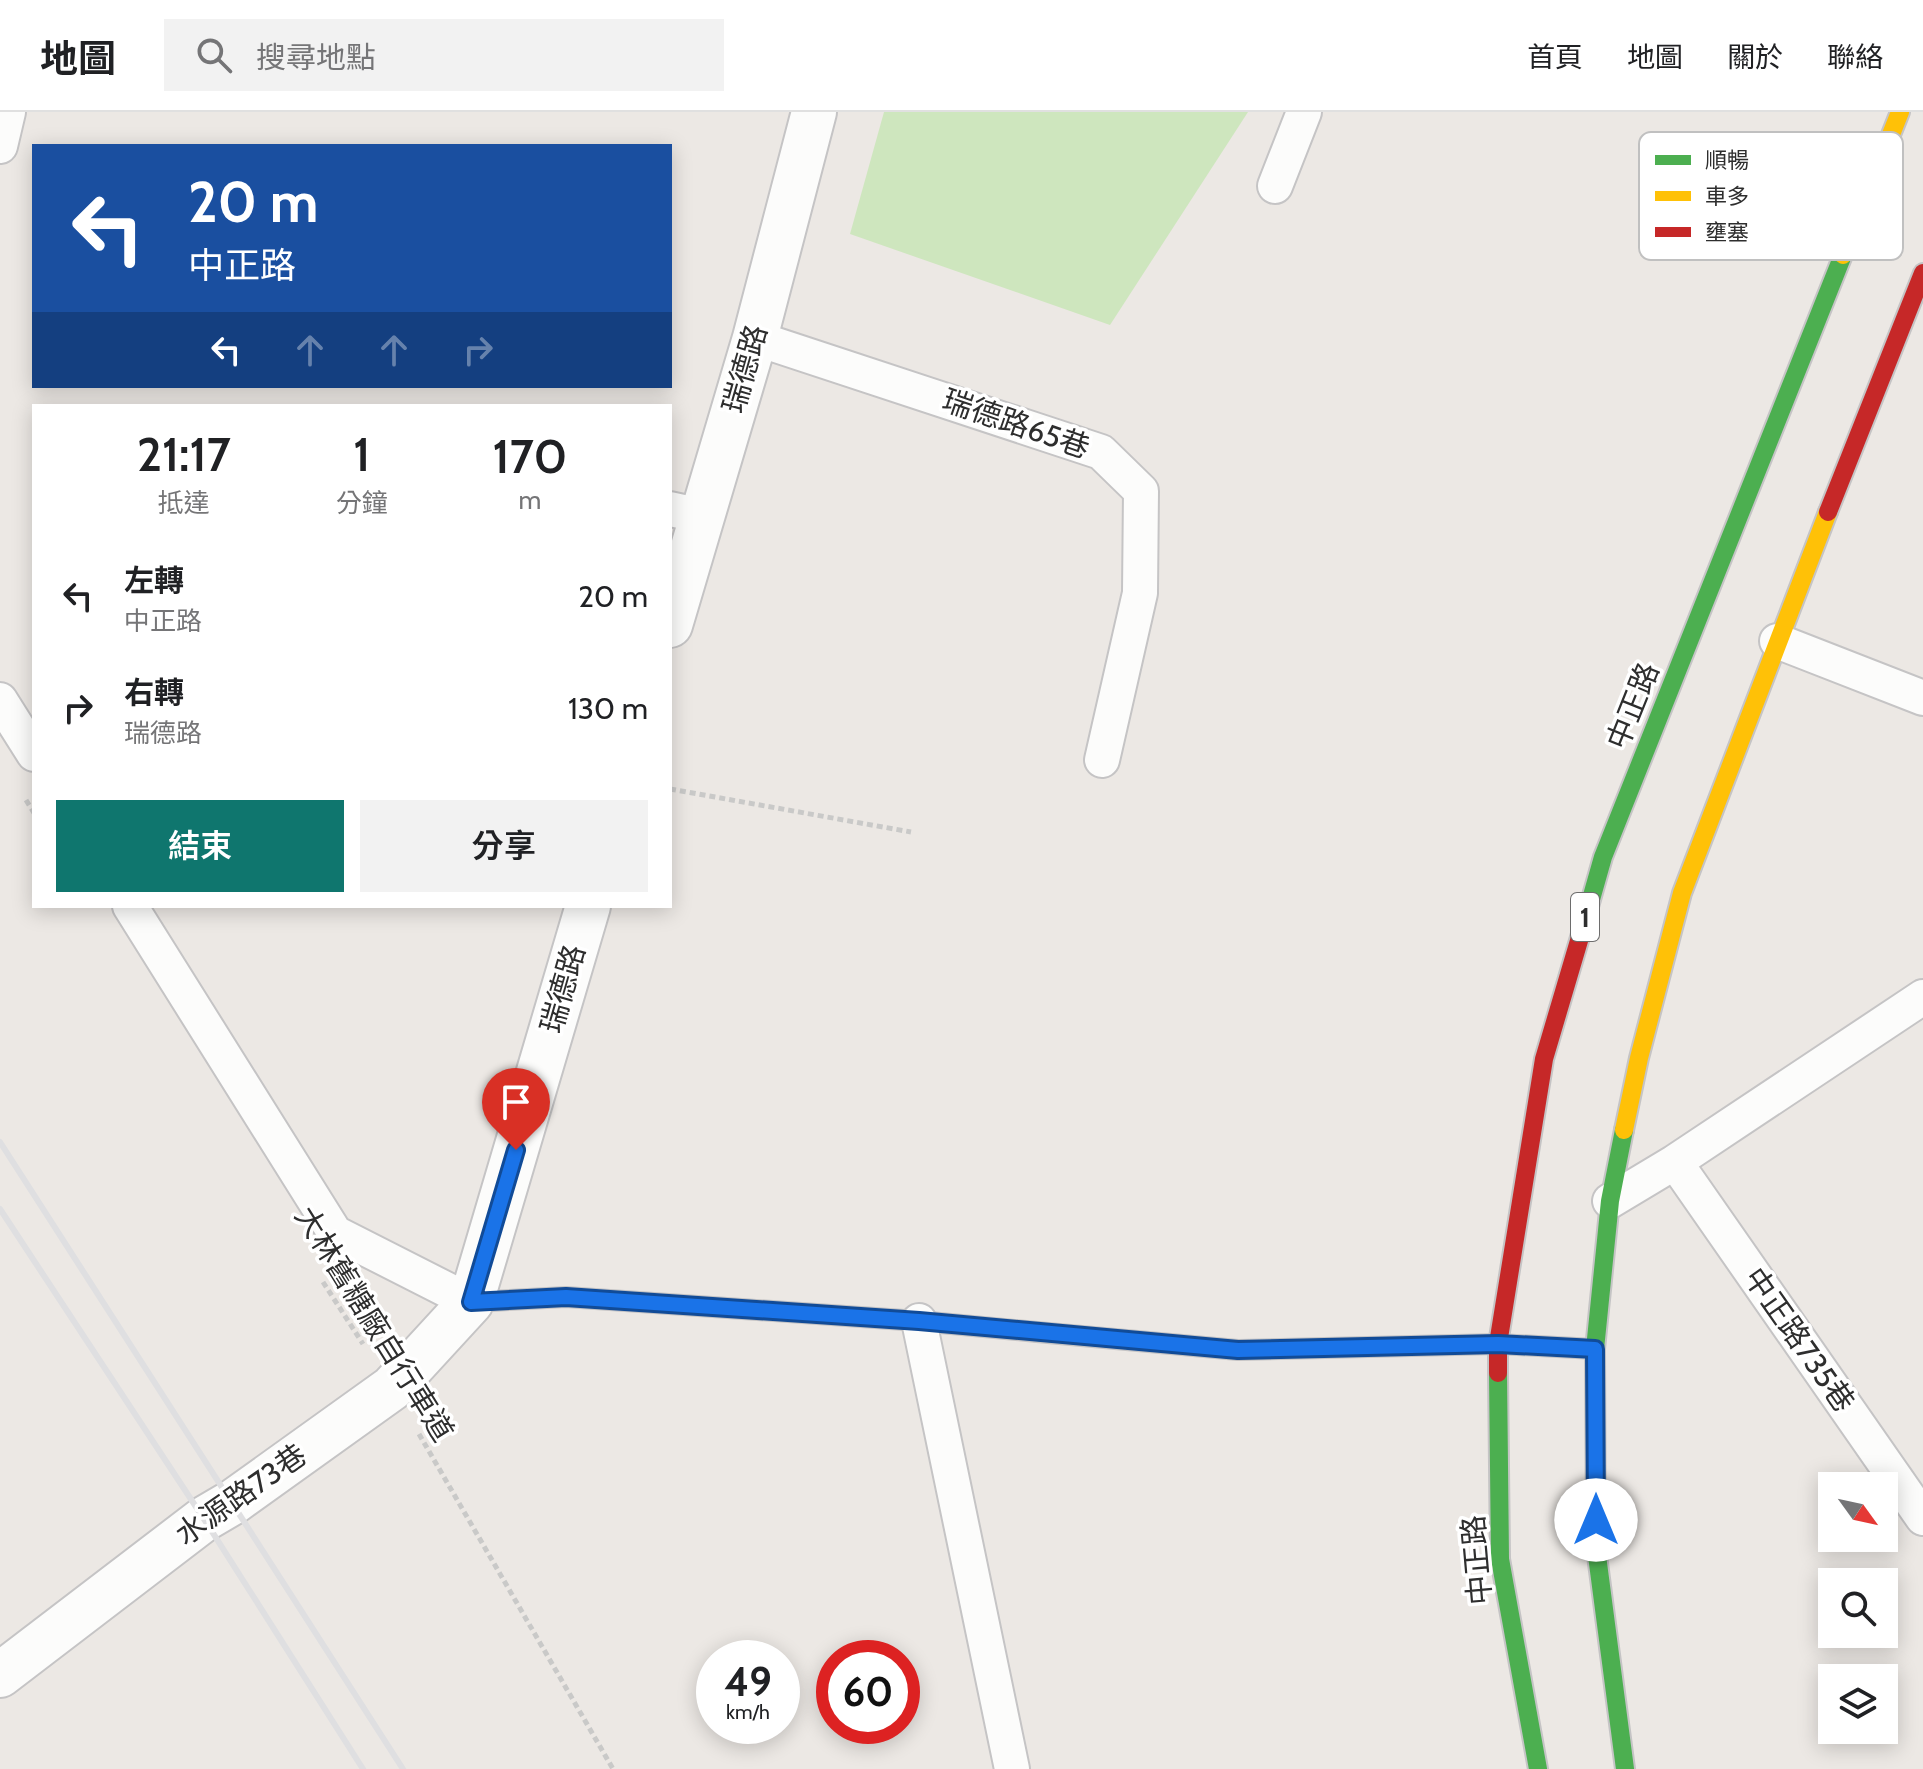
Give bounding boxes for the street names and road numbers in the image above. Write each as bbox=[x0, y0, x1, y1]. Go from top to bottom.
street label: 瑞德路 bbox=[714, 321, 775, 417]
street label: 瑞德路65巷 bbox=[938, 381, 1095, 466]
street label: 中正路 bbox=[1599, 657, 1667, 754]
road number: 1 bbox=[1571, 893, 1599, 941]
street label: 瑞德路 bbox=[532, 941, 593, 1037]
street label: 大林舊糖廠自行車道 bbox=[287, 1199, 462, 1448]
street label: 中正路735巷 bbox=[1736, 1260, 1863, 1419]
street label: 水源路73巷 bbox=[168, 1436, 313, 1553]
street label: 中正路 bbox=[1454, 1514, 1499, 1606]

